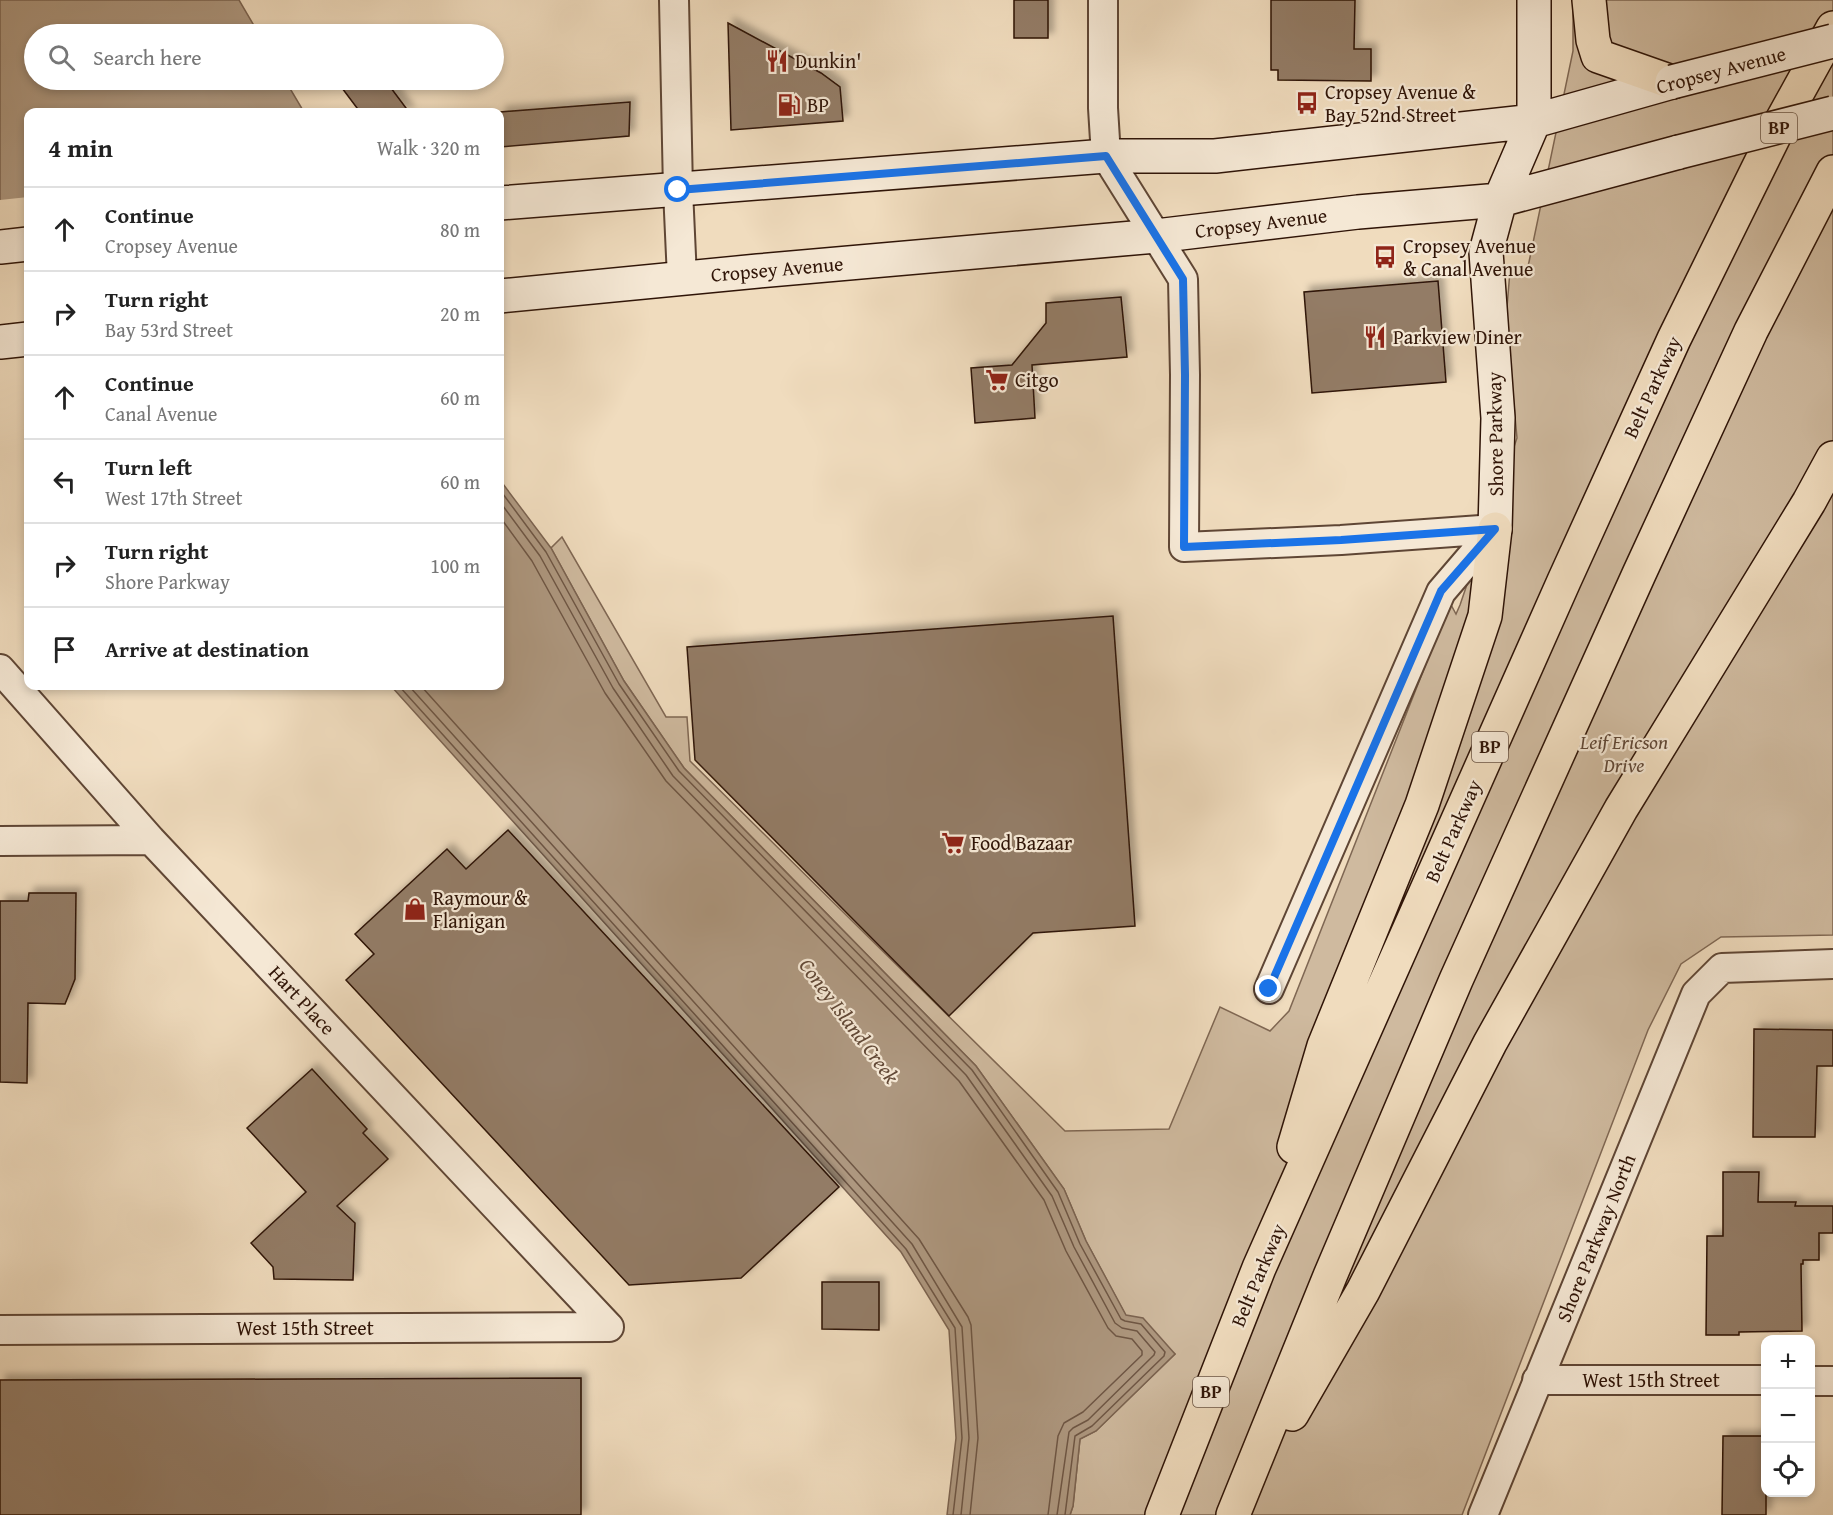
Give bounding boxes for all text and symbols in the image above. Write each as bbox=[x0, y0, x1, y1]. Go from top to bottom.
search box bbox=[24, 24, 504, 90]
street label: Cropsey Avenue bbox=[1653, 38, 1789, 101]
icon: search bbox=[45, 41, 78, 74]
text: Search here bbox=[93, 41, 202, 73]
place label: Dunkin' bbox=[795, 46, 861, 75]
restaurant icon: Dunkin' bbox=[764, 48, 790, 74]
place label: Cropsey Avenue & Bay 52nd Street bbox=[1325, 77, 1476, 129]
place label: BP bbox=[807, 90, 829, 119]
bus stop icon: Cropsey Avenue & Bay 52nd Street bbox=[1294, 90, 1320, 116]
fuel station icon: BP bbox=[776, 92, 802, 118]
road number: BP bbox=[1761, 113, 1797, 143]
text: 4 min bbox=[48, 128, 113, 167]
text: Walk · 320 m bbox=[377, 133, 480, 162]
route start bbox=[664, 176, 690, 202]
text: Continue bbox=[105, 199, 194, 231]
street label: Cropsey Avenue bbox=[1193, 200, 1329, 245]
icon: ahead bbox=[48, 213, 81, 246]
text: 80 m bbox=[440, 215, 480, 244]
text: Cropsey Avenue bbox=[105, 231, 238, 260]
place label: Cropsey Avenue & Canal Avenue bbox=[1403, 231, 1536, 283]
bus stop icon: Cropsey Avenue & Canal Avenue bbox=[1372, 244, 1398, 270]
street label: Cropsey Avenue bbox=[709, 248, 844, 289]
text: Turn right bbox=[105, 283, 208, 315]
icon: right bbox=[48, 297, 81, 330]
text: 20 m bbox=[440, 299, 480, 328]
text: Bay 53rd Street bbox=[105, 315, 233, 344]
place label: Parkview Diner bbox=[1393, 322, 1522, 351]
restaurant icon: Parkview Diner bbox=[1362, 324, 1388, 350]
street label: Belt Parkway bbox=[1615, 331, 1688, 443]
place label: Citgo bbox=[1015, 365, 1059, 394]
text: Continue bbox=[105, 367, 194, 399]
supermarket icon: Citgo bbox=[984, 367, 1010, 393]
street label: Shore Parkway bbox=[1479, 371, 1510, 497]
icon: ahead bbox=[48, 381, 81, 414]
text: 60 m bbox=[440, 383, 480, 412]
text: Canal Avenue bbox=[105, 399, 217, 428]
text: Turn left bbox=[105, 451, 192, 483]
icon: left bbox=[48, 465, 81, 498]
text: 60 m bbox=[440, 467, 480, 496]
text: West 17th Street bbox=[105, 483, 243, 512]
text: Turn right bbox=[105, 535, 208, 567]
icon: right bbox=[48, 549, 81, 582]
text: 100 m bbox=[430, 551, 480, 580]
text: Shore Parkway bbox=[105, 567, 230, 596]
icon: arrive bbox=[48, 633, 81, 666]
text: Arrive at destination bbox=[105, 633, 309, 665]
park label: Leif Ericson Drive bbox=[1579, 727, 1668, 779]
road number: BP bbox=[1472, 732, 1508, 762]
street label: Belt Parkway bbox=[1417, 775, 1488, 887]
place label: Food Bazaar bbox=[971, 828, 1072, 857]
supermarket icon: Food Bazaar bbox=[940, 830, 966, 856]
place label: Raymour & Flanigan bbox=[433, 883, 528, 935]
shop icon: Raymour & Flanigan bbox=[402, 896, 428, 922]
water label: Coney Island Creek bbox=[792, 952, 907, 1090]
street label: Hart Place bbox=[262, 958, 342, 1041]
route end bbox=[1255, 975, 1281, 1001]
street label: Shore Parkway North bbox=[1549, 1149, 1643, 1326]
street label: Belt Parkway bbox=[1223, 1219, 1292, 1331]
street label: West 15th Street bbox=[236, 1313, 374, 1342]
map controls bbox=[1761, 1335, 1815, 1497]
button: + bbox=[1761, 1335, 1815, 1389]
street label: West 15th Street bbox=[1582, 1365, 1720, 1394]
road number: BP bbox=[1193, 1377, 1229, 1407]
button: − bbox=[1761, 1389, 1815, 1443]
button: locate bbox=[1761, 1443, 1815, 1497]

